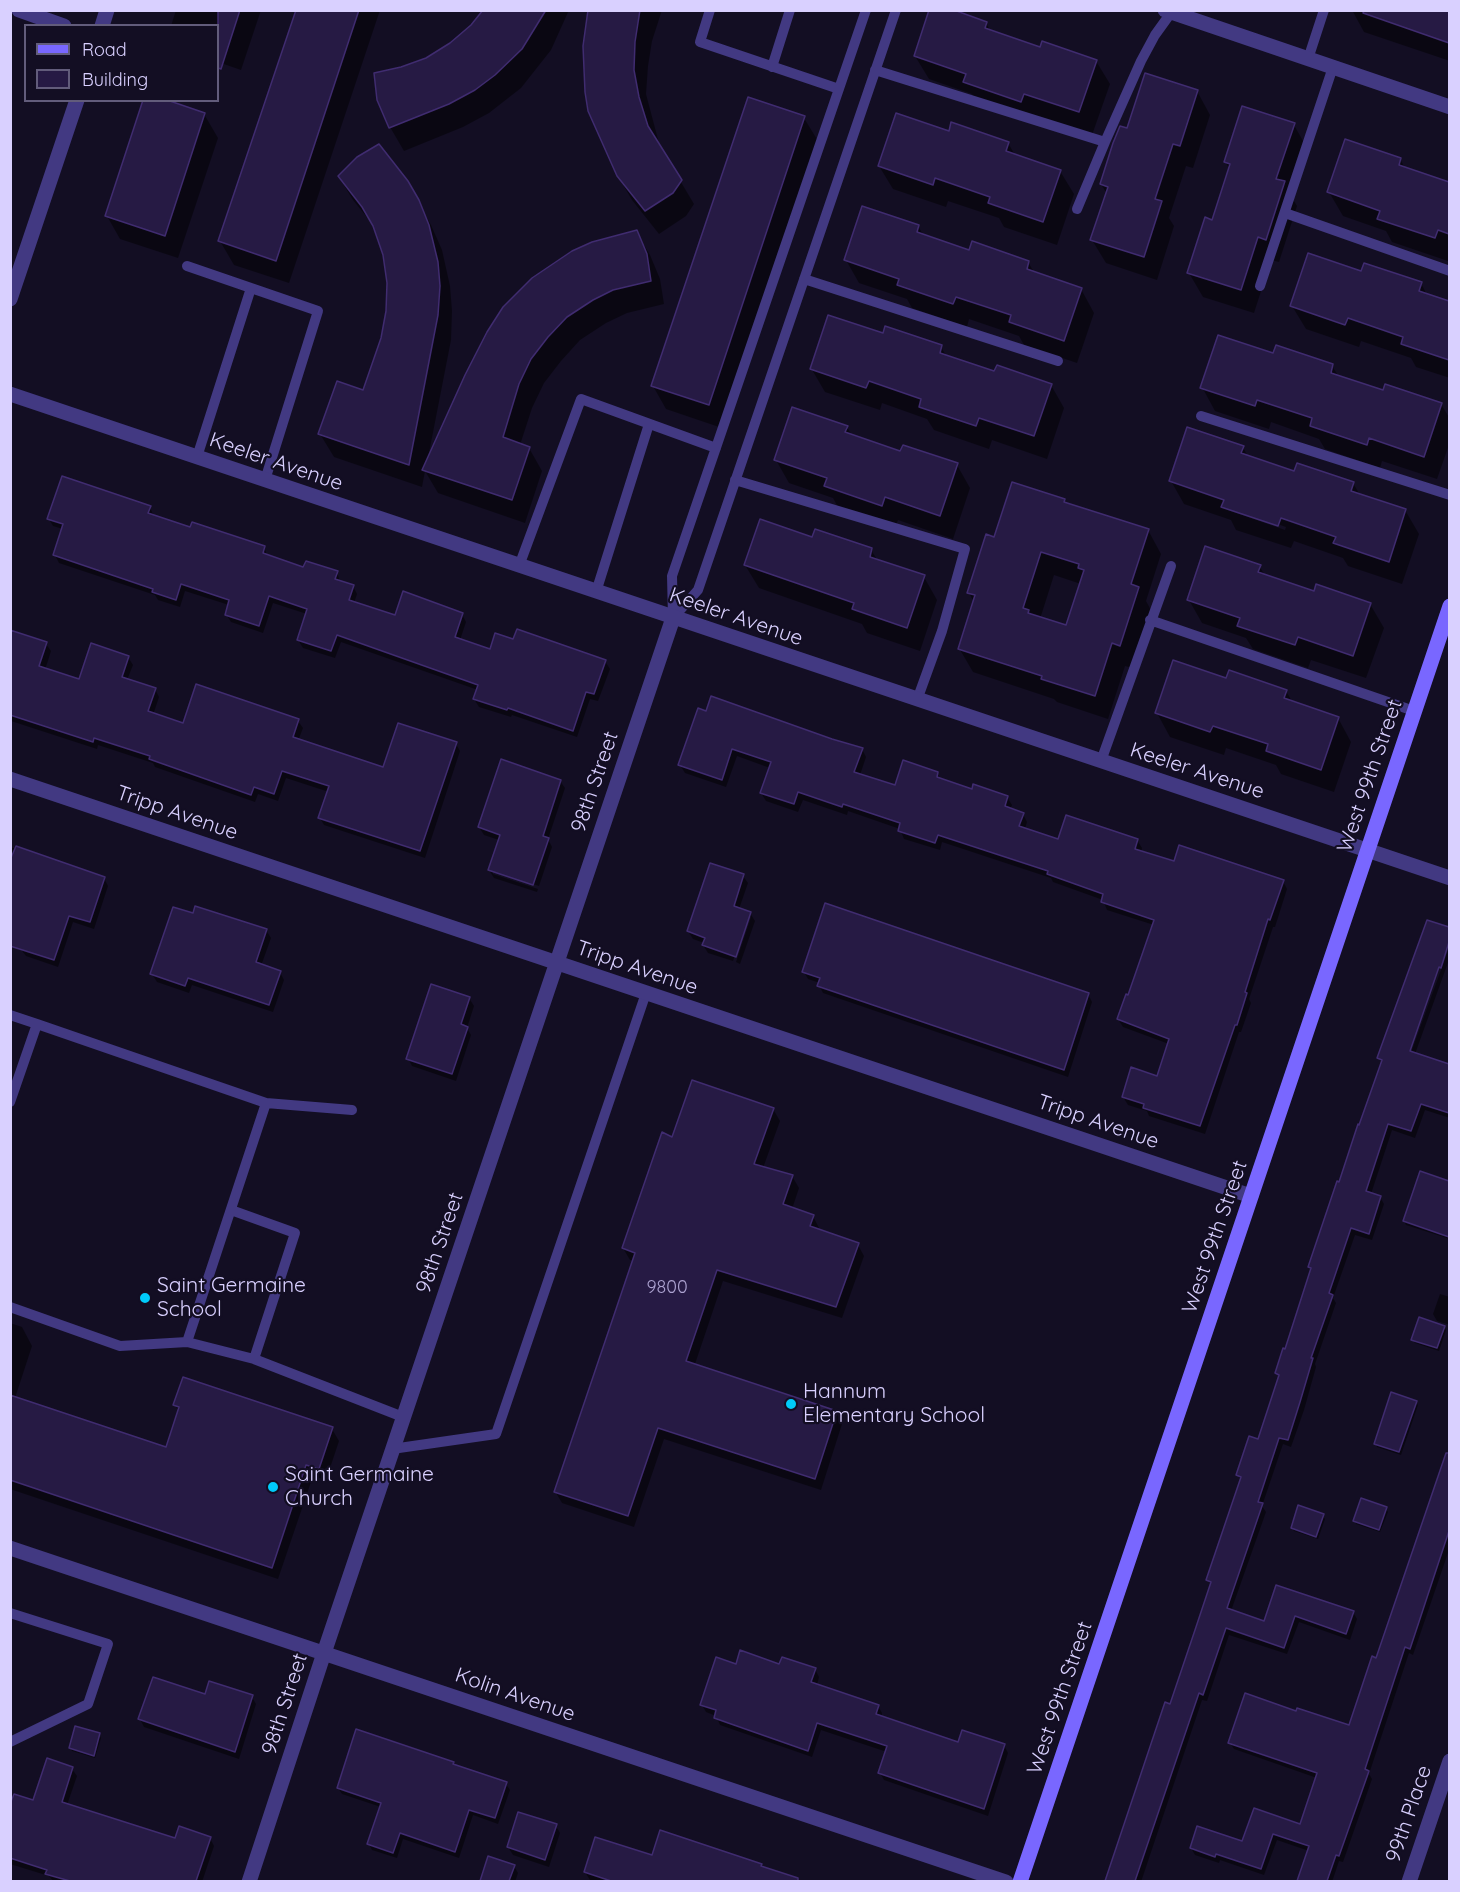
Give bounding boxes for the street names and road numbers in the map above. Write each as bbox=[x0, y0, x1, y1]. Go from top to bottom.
street label: Keeler Avenue bbox=[206, 427, 346, 497]
street label: Keeler Avenue bbox=[666, 582, 806, 652]
street label: West 99th Street bbox=[1332, 696, 1408, 856]
street label: 98th Street bbox=[566, 728, 624, 836]
street label: Keeler Avenue bbox=[1127, 737, 1267, 805]
street label: Tripp Avenue bbox=[113, 780, 241, 846]
street label: Tripp Avenue bbox=[573, 935, 701, 1001]
street label: Tripp Avenue bbox=[1034, 1089, 1162, 1155]
street label: West 99th Street bbox=[1177, 1157, 1253, 1317]
street label: 98th Street bbox=[411, 1189, 469, 1297]
street label: West 99th Street bbox=[1022, 1618, 1098, 1778]
street label: 98th Street bbox=[257, 1650, 313, 1758]
street label: Kolin Avenue bbox=[452, 1663, 578, 1727]
street label: 99th Place bbox=[1381, 1762, 1437, 1866]

